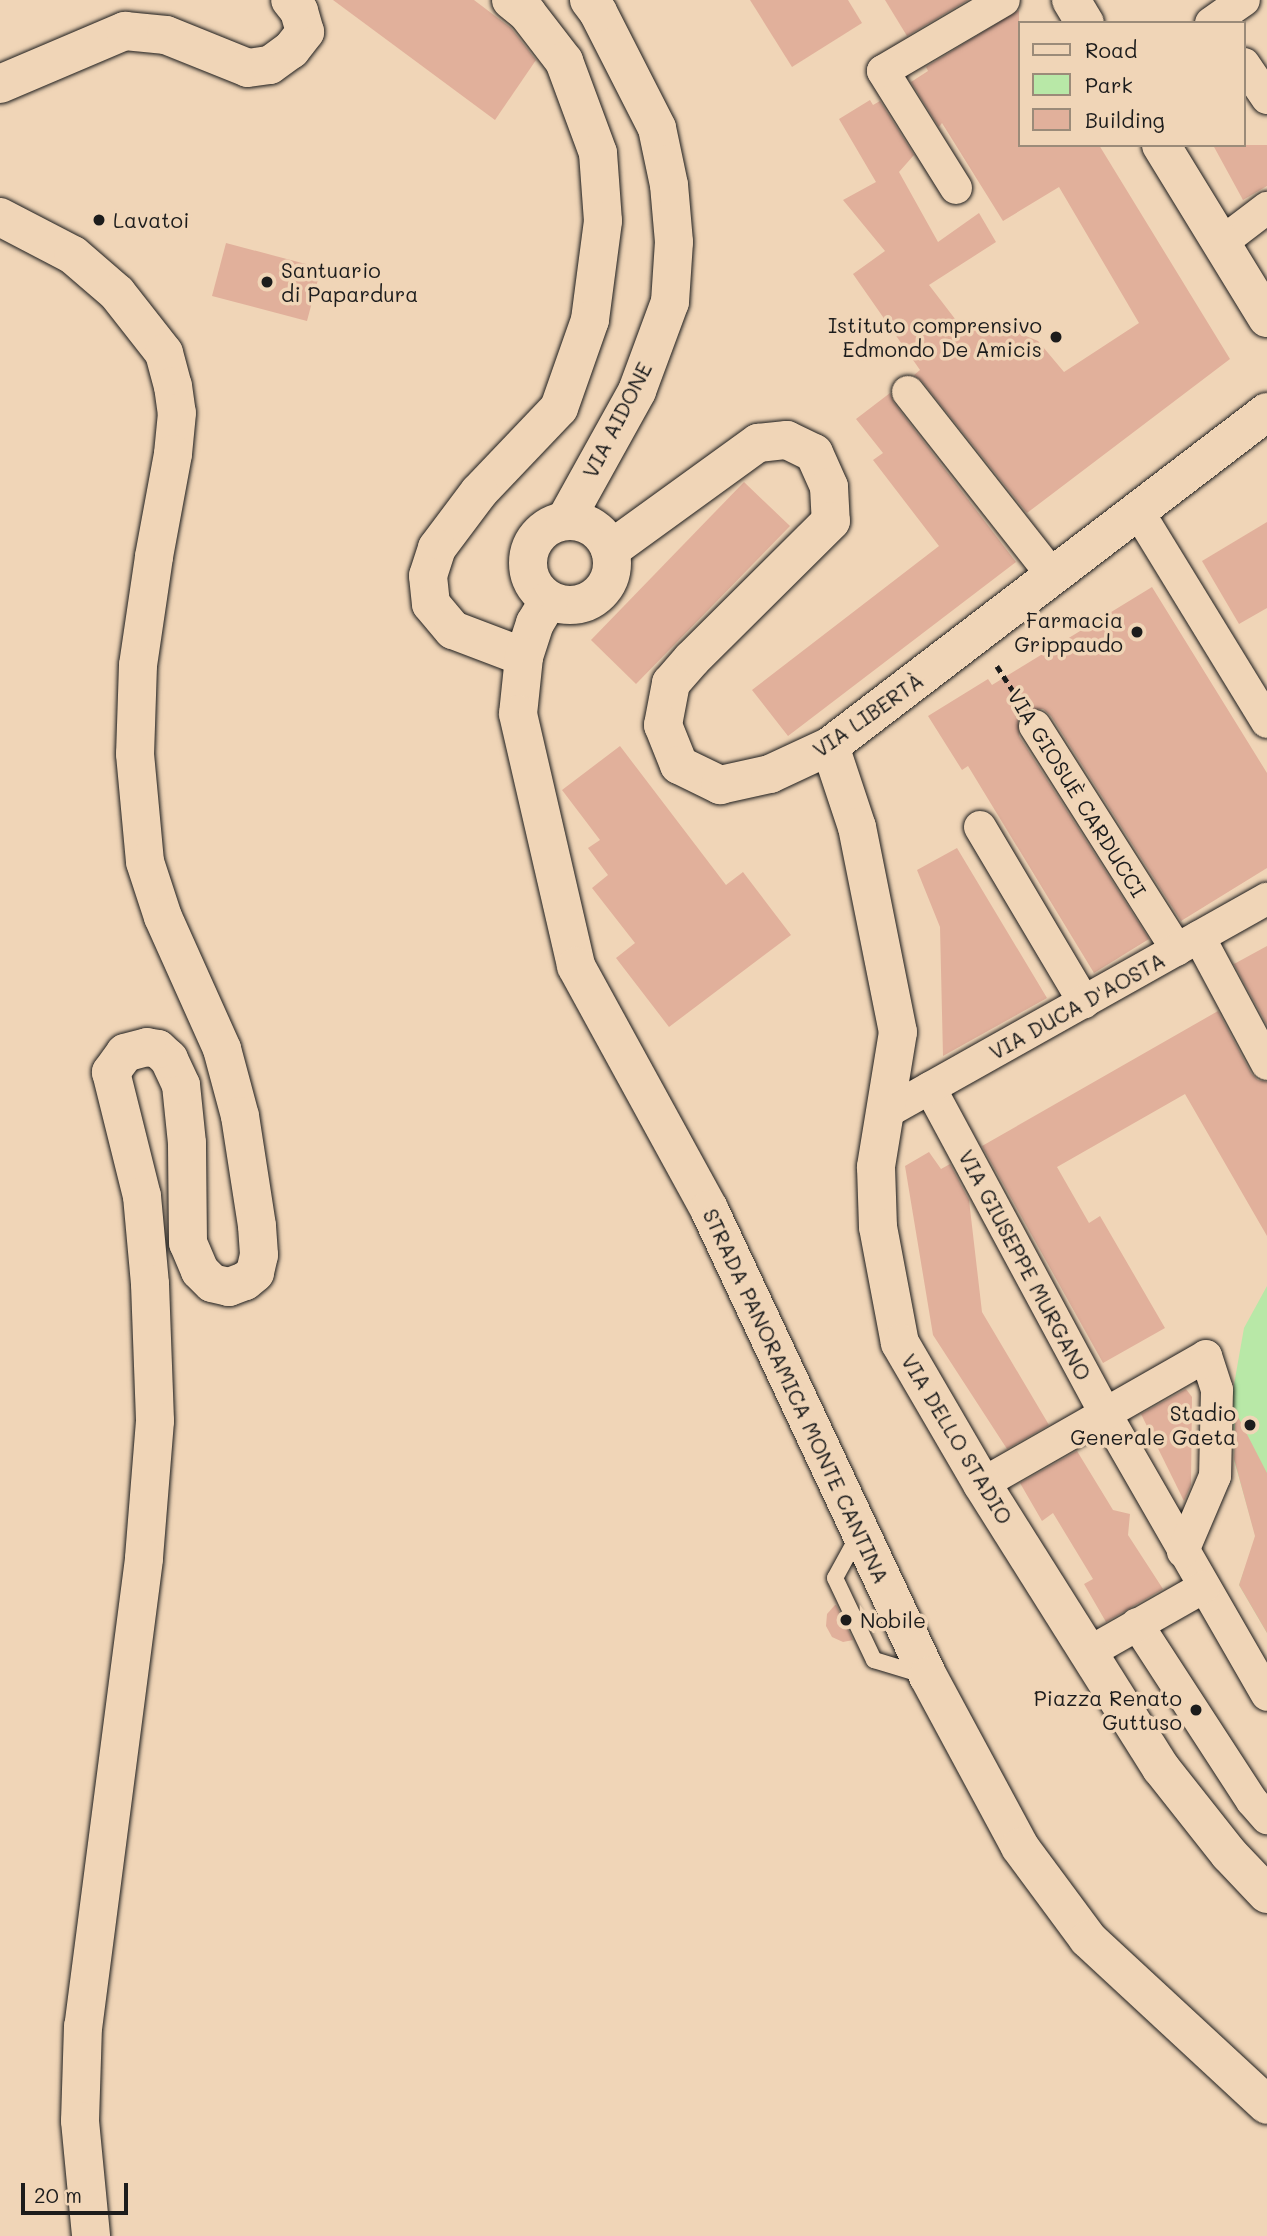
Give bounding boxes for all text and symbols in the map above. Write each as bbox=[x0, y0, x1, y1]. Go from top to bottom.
legend bbox=[1018, 21, 1246, 147]
text: Road bbox=[1085, 36, 1137, 63]
text: Park bbox=[1085, 71, 1133, 98]
text: Building bbox=[1085, 106, 1165, 133]
place label: Lavatoi bbox=[113, 207, 189, 233]
marker: Lavatoi bbox=[91, 212, 107, 228]
place label: Santuario di Papardura bbox=[281, 257, 418, 307]
marker: Santuario di Papardura bbox=[259, 274, 275, 290]
place label: Istituto comprensivo Edmondo De Amicis bbox=[828, 312, 1042, 362]
marker: Istituto comprensivo Edmondo De Amicis bbox=[1048, 329, 1064, 345]
street label: VIA AIDONE bbox=[577, 358, 657, 482]
place label: Farmacia Grippaudo bbox=[1014, 607, 1123, 657]
marker: Farmacia Grippaudo bbox=[1129, 624, 1145, 640]
street label: VIA LIBERTÀ bbox=[808, 668, 928, 762]
street label: VIA GIOSUÈ CARDUCCI bbox=[1003, 684, 1151, 902]
street label: VIA DUCA D'AOSTA bbox=[985, 947, 1169, 1065]
street label: VIA GIUSEPPE MURGANO bbox=[953, 1145, 1097, 1385]
street label: STRADA PANORAMICA MONTE CANTINA bbox=[698, 1205, 894, 1587]
street label: VIA DELLO STADIO bbox=[896, 1349, 1018, 1529]
place label: Stadio Generale Gaeta bbox=[1070, 1400, 1236, 1450]
marker: Stadio Generale Gaeta bbox=[1242, 1417, 1258, 1433]
place label: Nobile bbox=[860, 1607, 926, 1633]
marker: Nobile bbox=[838, 1612, 854, 1628]
place label: Piazza Renato Guttuso bbox=[1034, 1685, 1182, 1735]
marker: Piazza Renato Guttuso bbox=[1188, 1702, 1204, 1718]
scale bar bbox=[24, 2170, 131, 2214]
text: 20 m bbox=[34, 2181, 82, 2208]

